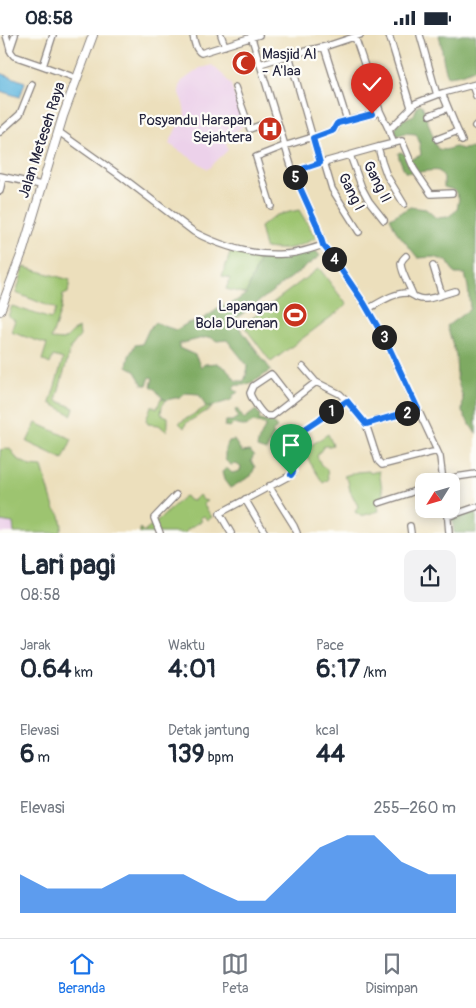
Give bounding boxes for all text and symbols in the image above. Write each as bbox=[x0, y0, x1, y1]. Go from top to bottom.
text: 08:58 bbox=[25, 6, 73, 30]
place label: Masjid Al - A'laa bbox=[262, 45, 317, 81]
mosque icon: Masjid Al - A'laa bbox=[231, 50, 257, 76]
pin bbox=[351, 63, 393, 114]
icon: check bbox=[358, 70, 386, 98]
street label: Jalan Meteseh Raya bbox=[14, 79, 70, 201]
place label: Posyandu Harapan Sejahtera bbox=[138, 111, 252, 147]
hospital icon: Posyandu Harapan Sejahtera bbox=[257, 116, 283, 142]
street label: Gang II bbox=[358, 158, 396, 206]
pin: 5 bbox=[282, 165, 308, 189]
text: 5 bbox=[292, 169, 299, 186]
street label: Gang I bbox=[333, 170, 369, 214]
pin: 4 bbox=[322, 247, 346, 271]
text: 4 bbox=[330, 251, 339, 268]
place label: Lapangan Bola Durenan bbox=[195, 297, 278, 333]
sports icon: Lapangan Bola Durenan bbox=[282, 302, 308, 328]
pin: 3 bbox=[372, 325, 396, 349]
text: 3 bbox=[381, 329, 388, 346]
pin: 1 bbox=[318, 399, 344, 423]
pin: 2 bbox=[394, 401, 420, 425]
text: 1 bbox=[329, 403, 334, 420]
text: 2 bbox=[404, 405, 411, 422]
pin bbox=[270, 424, 312, 475]
icon: arrive bbox=[277, 431, 305, 459]
north arrow bbox=[415, 473, 460, 517]
map controls bbox=[415, 473, 460, 518]
text: Lari pagi bbox=[20, 548, 115, 583]
button: share bbox=[404, 550, 456, 602]
text: 08:58 bbox=[20, 585, 60, 605]
text: Jarak bbox=[20, 637, 51, 654]
text: Waktu bbox=[168, 637, 205, 654]
text: Pace bbox=[316, 637, 344, 654]
text: 0.64 bbox=[20, 654, 72, 685]
text: 4:01 bbox=[168, 654, 216, 685]
text: 6:17 bbox=[316, 654, 360, 685]
text: km bbox=[72, 664, 93, 681]
text: /km bbox=[360, 664, 387, 681]
text: Elevasi bbox=[20, 722, 59, 739]
text: Detak jantung bbox=[168, 722, 249, 739]
text: kcal bbox=[316, 722, 339, 739]
text: 6 bbox=[20, 739, 35, 770]
text: 139 bbox=[168, 739, 205, 770]
text: 44 bbox=[316, 739, 345, 770]
text: m bbox=[35, 749, 50, 766]
text: bpm bbox=[205, 749, 234, 766]
text: Elevasi bbox=[20, 798, 65, 818]
text: 255–260 m bbox=[373, 798, 456, 818]
tab: Beranda bbox=[58, 950, 105, 997]
tab: Peta bbox=[221, 950, 249, 997]
tab: Disimpan bbox=[365, 950, 418, 997]

